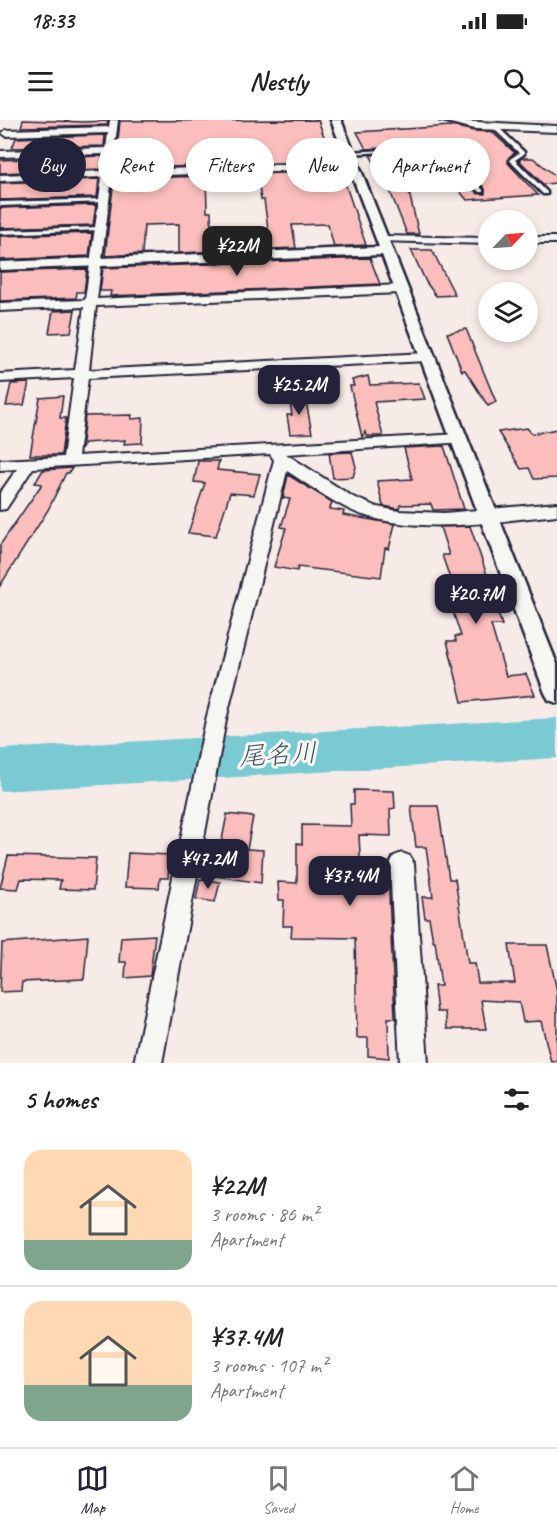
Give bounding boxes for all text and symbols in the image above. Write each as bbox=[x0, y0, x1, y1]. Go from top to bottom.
text: 18:33 bbox=[30, 7, 74, 35]
text: Nestly bbox=[249, 64, 308, 98]
icon: menu bbox=[24, 65, 57, 98]
icon: search bbox=[500, 65, 533, 98]
chip: Buy bbox=[18, 138, 86, 192]
chip: Rent bbox=[98, 138, 174, 192]
chip: Filters bbox=[186, 138, 274, 192]
chip: New bbox=[286, 138, 358, 192]
chip: Apartment bbox=[370, 138, 490, 192]
north arrow bbox=[478, 210, 538, 270]
map controls bbox=[478, 210, 538, 342]
pin: ¥22M bbox=[201, 226, 273, 277]
text: ¥22M bbox=[216, 233, 258, 258]
button: layers bbox=[478, 282, 538, 342]
pin: ¥25.2M bbox=[250, 365, 348, 416]
text: ¥25.2M bbox=[272, 372, 326, 397]
pin: ¥20.7M bbox=[427, 574, 525, 625]
text: ¥20.7M bbox=[449, 581, 503, 606]
water label: 尾名川 bbox=[238, 736, 318, 773]
pin: ¥47.2M bbox=[159, 839, 257, 890]
text: ¥47.2M bbox=[181, 846, 235, 871]
pin: ¥37.4M bbox=[301, 856, 399, 907]
text: ¥37.4M bbox=[323, 863, 377, 888]
text: 5 homes bbox=[24, 1083, 97, 1116]
icon: filters bbox=[500, 1083, 533, 1116]
text: ¥22M bbox=[210, 1169, 264, 1202]
icon: home bbox=[72, 1174, 144, 1246]
text: 3 rooms · 86 m² bbox=[210, 1202, 318, 1227]
text: Apartment bbox=[210, 1227, 283, 1252]
text: ¥37.4M bbox=[210, 1320, 281, 1353]
icon: home bbox=[72, 1325, 144, 1397]
text: 3 rooms · 107 m² bbox=[210, 1353, 327, 1378]
text: Apartment bbox=[210, 1378, 283, 1403]
tab: Map bbox=[76, 1462, 109, 1518]
tab: Saved bbox=[262, 1462, 295, 1518]
tab: Home bbox=[448, 1462, 481, 1518]

